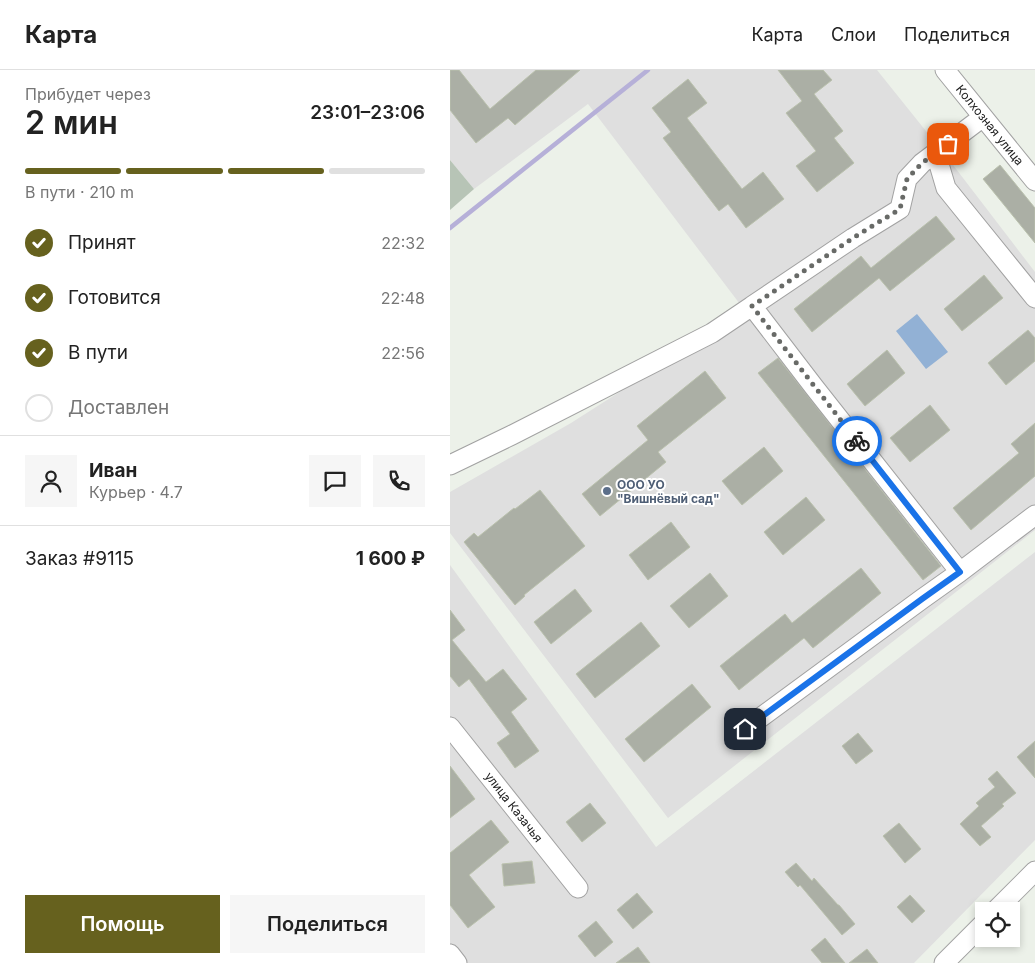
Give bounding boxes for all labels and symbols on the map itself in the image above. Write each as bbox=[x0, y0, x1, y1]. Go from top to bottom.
street label: Колхозная улица bbox=[953, 82, 1027, 168]
pin bbox=[927, 123, 969, 165]
courier bbox=[832, 416, 882, 466]
place label: ООО УО "Вишнёвый сад" bbox=[617, 477, 720, 506]
marker: ООО УО "Вишнёвый сад" bbox=[601, 485, 613, 497]
pin bbox=[724, 708, 766, 750]
street label: улица Казачья bbox=[482, 769, 546, 845]

